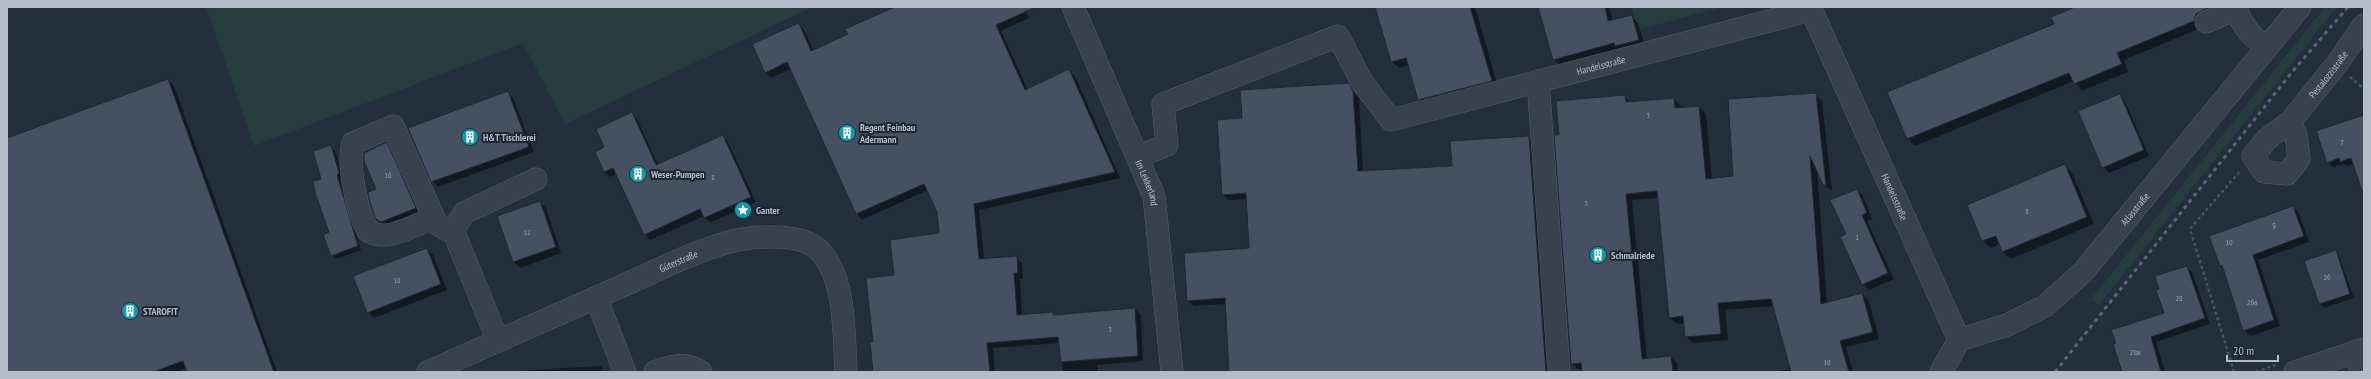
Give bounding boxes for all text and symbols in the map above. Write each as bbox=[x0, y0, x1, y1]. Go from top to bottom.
street label: Pestalozzistraße bbox=[2306, 48, 2351, 101]
street label: Handelsstraße bbox=[1575, 53, 1627, 78]
house number: 3 bbox=[1646, 110, 1650, 120]
place label: Regent Feinbau Adermann bbox=[859, 121, 916, 146]
building icon: Regent Feinbau Adermann bbox=[837, 123, 857, 143]
building icon: H&T Tischlerei bbox=[460, 127, 480, 147]
place label: H&T Tischlerei bbox=[483, 131, 536, 144]
house number: 7 bbox=[2340, 137, 2344, 147]
street label: Im Lekkerland bbox=[1132, 158, 1161, 206]
building icon: Weser-Pumpen bbox=[628, 164, 648, 184]
place label: Weser-Pumpen bbox=[650, 168, 705, 181]
house number: 16 bbox=[384, 170, 392, 180]
house number: 8 bbox=[711, 172, 715, 182]
street label: Handelsstraße bbox=[1878, 172, 1911, 222]
street label: Atlasstraße bbox=[2118, 190, 2152, 228]
house number: 5 bbox=[1584, 198, 1588, 208]
place icon: Ganter bbox=[733, 200, 753, 220]
place label: Ganter bbox=[756, 204, 780, 217]
house number: 8 bbox=[2025, 206, 2029, 216]
house number: 9 bbox=[2272, 220, 2276, 230]
house number: 12 bbox=[523, 227, 531, 237]
house number: 1 bbox=[1855, 232, 1859, 242]
house number: 10 bbox=[2225, 237, 2233, 247]
building icon: Schmalriede bbox=[1588, 245, 1608, 265]
street label: Güterstraße bbox=[657, 247, 700, 275]
place label: Schmalriede bbox=[1611, 249, 1655, 262]
house number: 26 bbox=[2323, 272, 2331, 282]
house number: 18 bbox=[393, 275, 401, 285]
house number: 28 bbox=[2175, 293, 2183, 303]
house number: 26a bbox=[2247, 297, 2257, 307]
building icon: STAROFIT bbox=[120, 301, 140, 321]
place label: STAROFIT bbox=[143, 305, 178, 318]
house number: 3 bbox=[1108, 324, 1112, 334]
scale bar bbox=[2227, 337, 2278, 363]
text: 20 m bbox=[2233, 343, 2254, 358]
house number: 28a bbox=[2130, 347, 2140, 357]
house number: 10 bbox=[1823, 357, 1831, 367]

